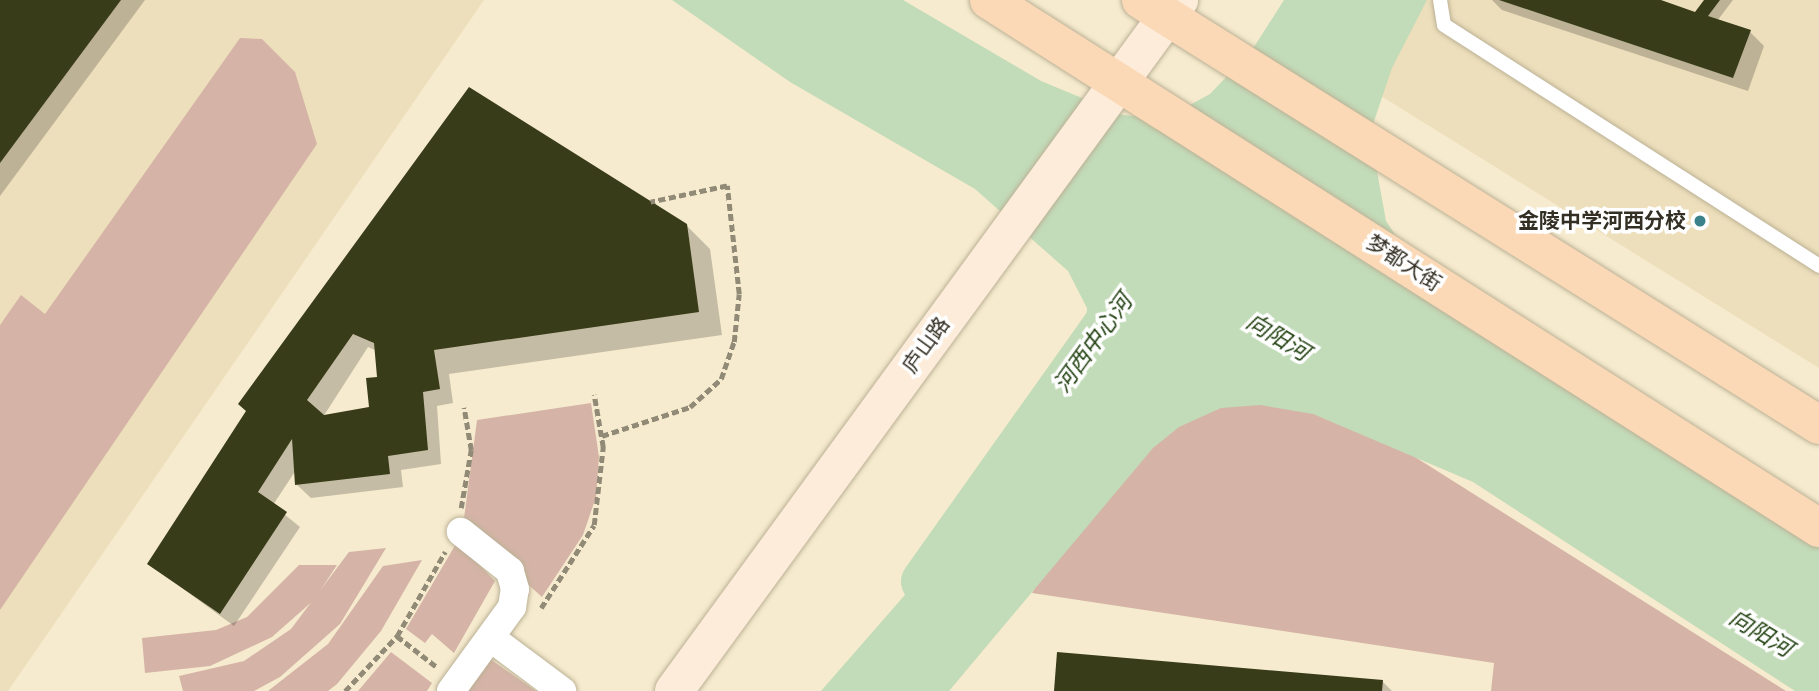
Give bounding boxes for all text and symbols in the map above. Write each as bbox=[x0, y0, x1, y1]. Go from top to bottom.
place label: 金陵中学河西分校 bbox=[1518, 208, 1686, 234]
marker: 金陵中学河西分校 bbox=[1692, 213, 1708, 229]
street label: 梦都大街 bbox=[1362, 230, 1446, 296]
water label: 河西中心河 bbox=[1048, 288, 1138, 398]
water label: 向阳河 bbox=[1241, 307, 1315, 367]
street label: 庐山路 bbox=[897, 312, 955, 378]
water label: 向阳河 bbox=[1724, 603, 1798, 663]

